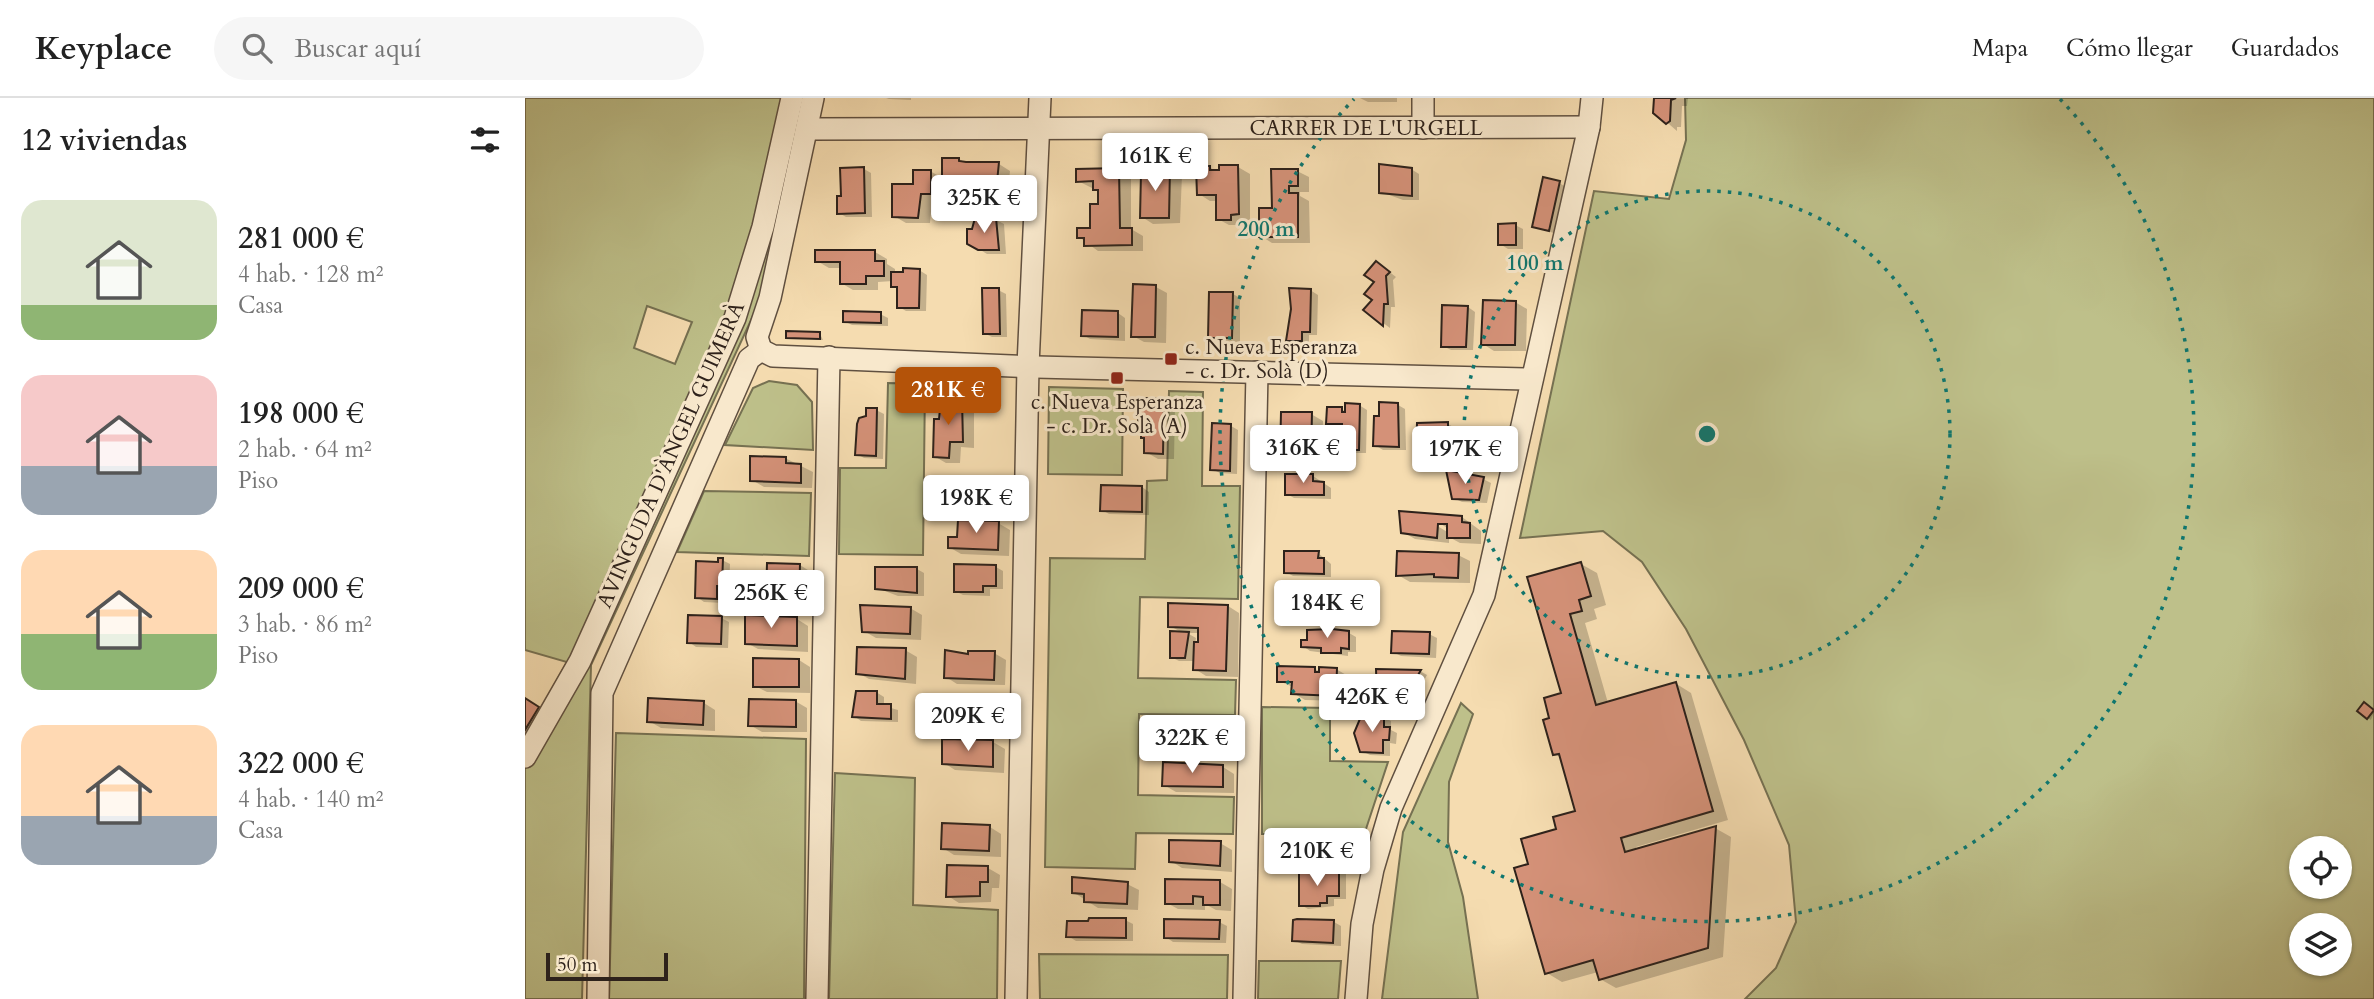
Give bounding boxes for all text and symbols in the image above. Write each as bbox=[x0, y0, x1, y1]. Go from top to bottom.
search box bbox=[214, 17, 704, 80]
text: Keyplace bbox=[35, 26, 172, 71]
icon: search bbox=[238, 29, 276, 67]
text: Buscar aquí bbox=[294, 31, 421, 66]
text: Mapa bbox=[1972, 32, 2028, 65]
text: Cómo llegar bbox=[2066, 32, 2193, 65]
text: Guardados bbox=[2231, 32, 2339, 65]
street label: CARRER DE L'URGELL bbox=[1249, 114, 1483, 143]
text: 12 viviendas bbox=[21, 120, 187, 161]
icon: filters bbox=[466, 121, 504, 159]
pin: 161K € bbox=[1098, 134, 1212, 193]
text: 161K € bbox=[1118, 140, 1192, 171]
pin: 325K € bbox=[927, 176, 1041, 235]
text: 325K € bbox=[947, 182, 1021, 213]
text: 200 m bbox=[1237, 215, 1295, 244]
text: 281 000 € bbox=[238, 218, 364, 259]
icon: home bbox=[77, 228, 161, 312]
text: 100 m bbox=[1506, 249, 1564, 278]
text: 4 hab. · 128 m² bbox=[238, 259, 384, 290]
text: Casa bbox=[238, 290, 283, 321]
street label: AVINGUDA D'ÀNGEL GUIMERÀ bbox=[590, 297, 752, 613]
place label: c. Nueva Esperanza - c. Dr. Solà (D) bbox=[1185, 333, 1358, 386]
marker: c. Nueva Esperanza - c. Dr. Solà (D) bbox=[1163, 351, 1179, 367]
pin: 281K € bbox=[891, 368, 1005, 427]
marker: c. Nueva Esperanza - c. Dr. Solà (A) bbox=[1109, 370, 1125, 386]
text: 281K € bbox=[911, 374, 985, 405]
place label: c. Nueva Esperanza - c. Dr. Solà (A) bbox=[1031, 388, 1203, 441]
text: 198 000 € bbox=[238, 393, 364, 434]
icon: home bbox=[77, 403, 161, 487]
centre of rings bbox=[1695, 422, 1719, 446]
pin: 316K € bbox=[1246, 426, 1360, 485]
pin: 197K € bbox=[1408, 426, 1522, 486]
text: 316K € bbox=[1266, 432, 1340, 463]
text: 197K € bbox=[1428, 433, 1502, 464]
text: 2 hab. · 64 m² bbox=[238, 434, 372, 465]
text: Piso bbox=[238, 465, 278, 496]
pin: 198K € bbox=[919, 476, 1033, 535]
text: 198K € bbox=[939, 482, 1013, 513]
text: 209 000 € bbox=[238, 568, 364, 609]
pin: 256K € bbox=[714, 570, 828, 630]
text: 256K € bbox=[734, 577, 808, 608]
icon: home bbox=[77, 578, 161, 662]
pin: 184K € bbox=[1270, 580, 1384, 640]
text: 184K € bbox=[1290, 587, 1364, 618]
text: 3 hab. · 86 m² bbox=[238, 609, 372, 640]
text: Piso bbox=[238, 640, 278, 671]
pin: 426K € bbox=[1315, 674, 1429, 734]
text: 426K € bbox=[1335, 681, 1409, 712]
pin: 209K € bbox=[911, 694, 1025, 753]
text: 209K € bbox=[931, 700, 1005, 731]
pin: 322K € bbox=[1135, 716, 1249, 775]
text: 322K € bbox=[1155, 722, 1229, 753]
text: 322 000 € bbox=[238, 743, 364, 784]
icon: home bbox=[77, 753, 161, 837]
text: 4 hab. · 140 m² bbox=[238, 784, 384, 815]
text: Casa bbox=[238, 815, 283, 846]
pin: 210K € bbox=[1260, 828, 1374, 888]
text: 210K € bbox=[1280, 835, 1354, 866]
map controls bbox=[2289, 836, 2352, 976]
button: locate bbox=[2289, 836, 2352, 899]
button: layers bbox=[2289, 913, 2352, 976]
scale bar bbox=[546, 950, 669, 982]
text: 50 m bbox=[557, 952, 598, 978]

